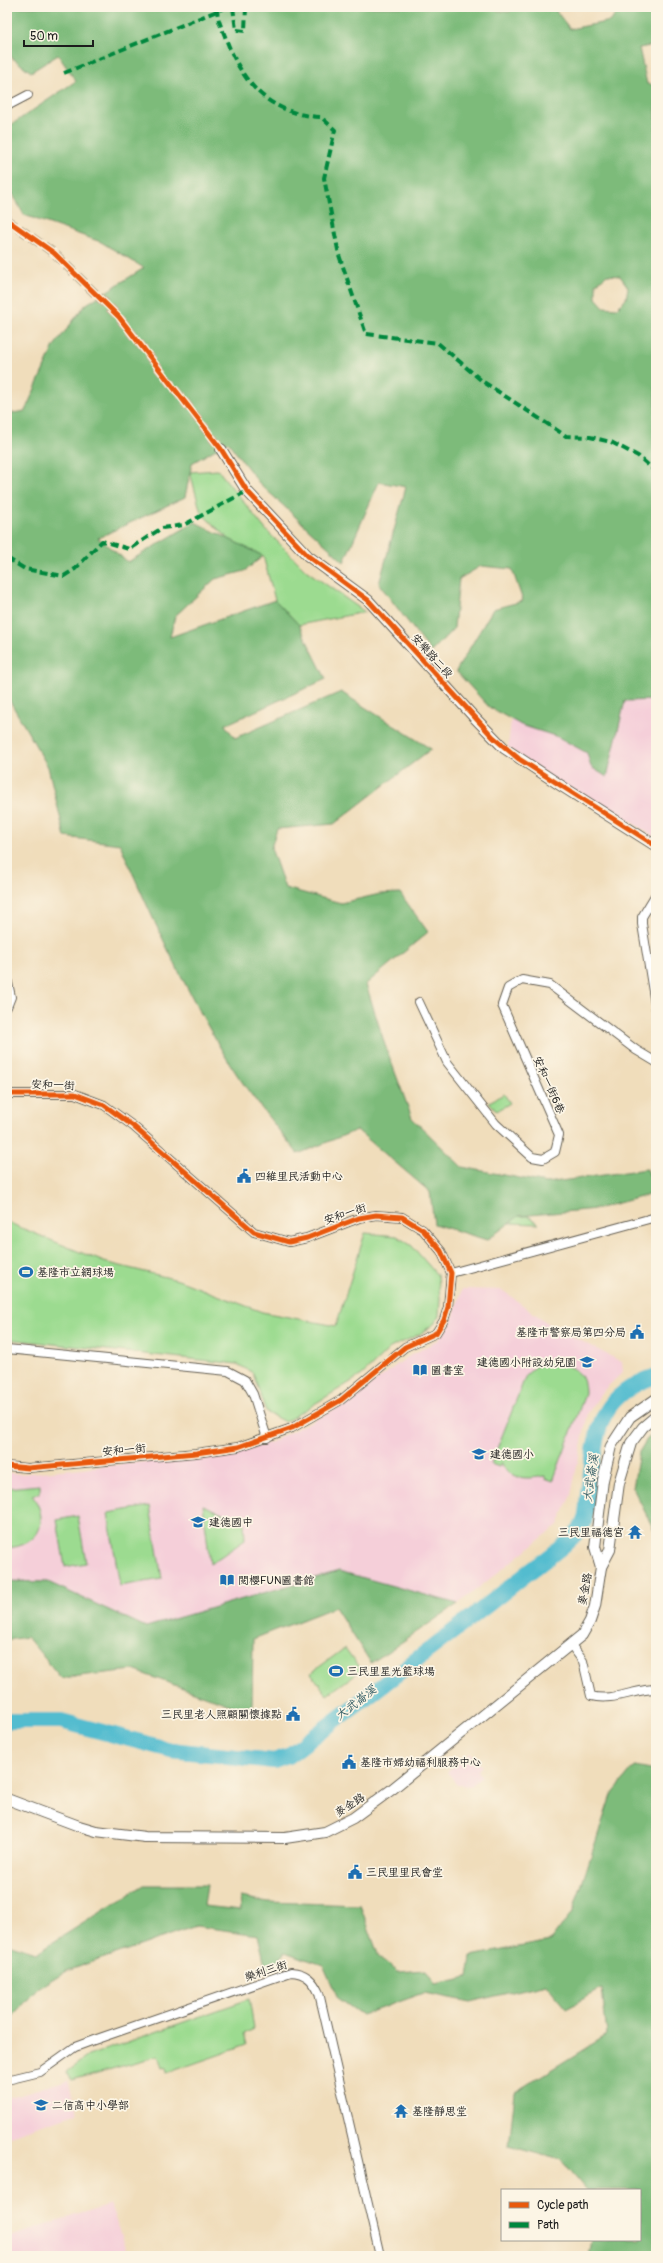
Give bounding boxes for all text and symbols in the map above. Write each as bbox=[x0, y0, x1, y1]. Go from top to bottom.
scale bar bbox=[24, 22, 93, 48]
text: 50 m bbox=[30, 29, 58, 44]
street label: 安樂路二段 bbox=[409, 631, 455, 681]
street label: 安和一街6巷 bbox=[531, 1054, 567, 1116]
street label: 安和一街 bbox=[31, 1078, 76, 1092]
public building icon: 四維里民活動中心 bbox=[236, 1168, 252, 1184]
place label: 四維里民活動中心 bbox=[255, 1170, 343, 1183]
street label: 安和一街 bbox=[322, 1201, 369, 1227]
sports icon: 基隆市立網球場 bbox=[18, 1264, 34, 1280]
place label: 基隆市立網球場 bbox=[37, 1266, 114, 1279]
public building icon: 基隆市警察局第四分局 bbox=[629, 1324, 645, 1340]
place label: 基隆市警察局第四分局 bbox=[516, 1326, 626, 1339]
school or university icon: 建德國小附設幼兒園 bbox=[579, 1354, 595, 1370]
place label: 建德國小附設幼兒園 bbox=[477, 1356, 576, 1369]
library icon: 圖書室 bbox=[412, 1362, 428, 1378]
place label: 圖書室 bbox=[431, 1364, 464, 1377]
street label: 安和一街 bbox=[102, 1442, 147, 1458]
school or university icon: 建德國小 bbox=[471, 1446, 487, 1462]
place label: 建德國小 bbox=[490, 1448, 534, 1461]
water label: 大武崙溪 bbox=[580, 1452, 602, 1503]
school or university icon: 建德國中 bbox=[190, 1514, 206, 1530]
place label: 建德國中 bbox=[209, 1516, 253, 1529]
temple icon: 三民里福德宮 bbox=[627, 1524, 643, 1540]
place label: 三民里福德宮 bbox=[558, 1526, 624, 1539]
library icon: 閱櫻FUN圖書館 bbox=[219, 1572, 235, 1588]
street label: 麥金路 bbox=[576, 1572, 594, 1606]
place label: 閱櫻FUN圖書館 bbox=[238, 1574, 314, 1587]
sports icon: 三民里星光籃球場 bbox=[328, 1663, 344, 1679]
place label: 三民里星光籃球場 bbox=[347, 1665, 435, 1678]
water label: 大武崙溪 bbox=[332, 1682, 380, 1724]
public building icon: 三民里老人照顧關懷據點 bbox=[285, 1706, 301, 1722]
place label: 三民里老人照顧關懷據點 bbox=[161, 1708, 282, 1721]
public building icon: 基隆市婦幼福利服務中心 bbox=[341, 1754, 357, 1770]
place label: 基隆市婦幼福利服務中心 bbox=[360, 1756, 481, 1769]
street label: 麥金路 bbox=[333, 1791, 367, 1819]
public building icon: 三民里里民會堂 bbox=[347, 1864, 363, 1880]
place label: 三民里里民會堂 bbox=[366, 1866, 443, 1879]
street label: 樂利三街 bbox=[243, 1958, 290, 1984]
school or university icon: 二信高中小學部 bbox=[33, 2097, 49, 2113]
place label: 二信高中小學部 bbox=[52, 2099, 129, 2112]
temple icon: 基隆靜思堂 bbox=[393, 2103, 409, 2119]
place label: 基隆靜思堂 bbox=[412, 2105, 467, 2118]
legend bbox=[501, 2189, 641, 2241]
text: Cycle path bbox=[537, 2198, 589, 2213]
text: Path bbox=[537, 2218, 559, 2233]

